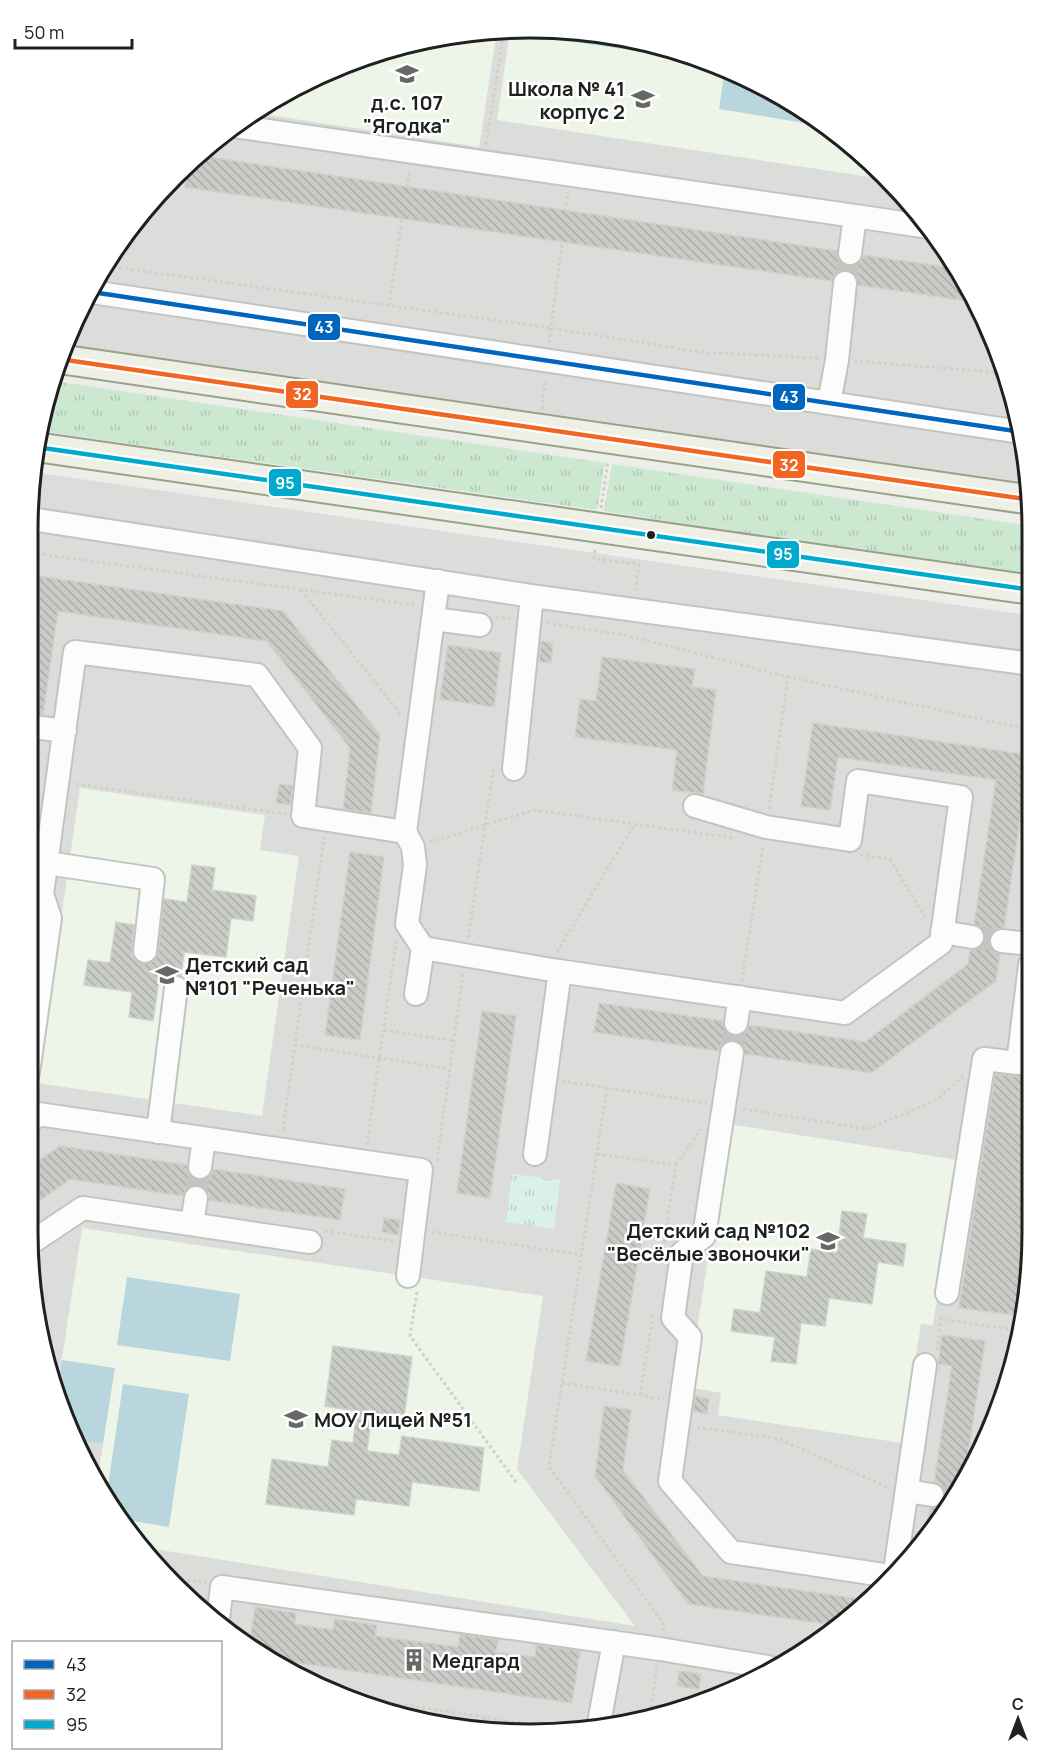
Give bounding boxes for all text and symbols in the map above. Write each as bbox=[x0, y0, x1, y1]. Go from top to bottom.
scale bar bbox=[15, 12, 132, 50]
text: 50 m bbox=[24, 20, 64, 44]
school or university icon: д.с. 107 "Ягодка" bbox=[394, 61, 420, 87]
place label: Школа № 41 корпус 2 bbox=[508, 75, 625, 125]
school or university icon: Школа № 41 корпус 2 bbox=[630, 86, 656, 112]
place label: д.с. 107 "Ягодка" bbox=[363, 89, 451, 139]
line badge: 43 bbox=[307, 313, 341, 341]
text: 43 bbox=[314, 316, 334, 338]
line badge: 32 bbox=[285, 380, 319, 409]
text: 32 bbox=[293, 383, 311, 405]
line badge: 43 bbox=[772, 383, 806, 411]
text: 43 bbox=[779, 386, 799, 408]
line badge: 32 bbox=[772, 450, 806, 479]
text: 32 bbox=[780, 454, 798, 476]
line badge: 95 bbox=[268, 468, 302, 497]
text: 95 bbox=[275, 472, 295, 494]
unlabelled marker bbox=[645, 529, 657, 541]
line badge: 95 bbox=[766, 540, 800, 569]
text: 95 bbox=[773, 543, 793, 565]
place label: Детский сад №101 "Реченька" bbox=[185, 951, 355, 1001]
school or university icon: Детский сад №101 "Реченька" bbox=[154, 962, 180, 988]
place label: Детский сад №102 "Весёлые звоночки" bbox=[607, 1217, 810, 1267]
school or university icon: Детский сад №102 "Весёлые звоночки" bbox=[815, 1228, 841, 1254]
school or university icon: МОУ Лицей №51 bbox=[283, 1406, 309, 1432]
place label: МОУ Лицей №51 bbox=[314, 1406, 472, 1433]
legend bbox=[12, 1641, 222, 1749]
building icon: Медгард bbox=[401, 1647, 427, 1673]
place label: Медгард bbox=[432, 1647, 520, 1674]
text: 43 bbox=[66, 1652, 87, 1676]
text: 32 bbox=[66, 1682, 86, 1706]
north arrow bbox=[988, 1689, 1048, 1749]
text: С bbox=[1012, 1693, 1024, 1715]
text: 95 bbox=[66, 1712, 88, 1736]

